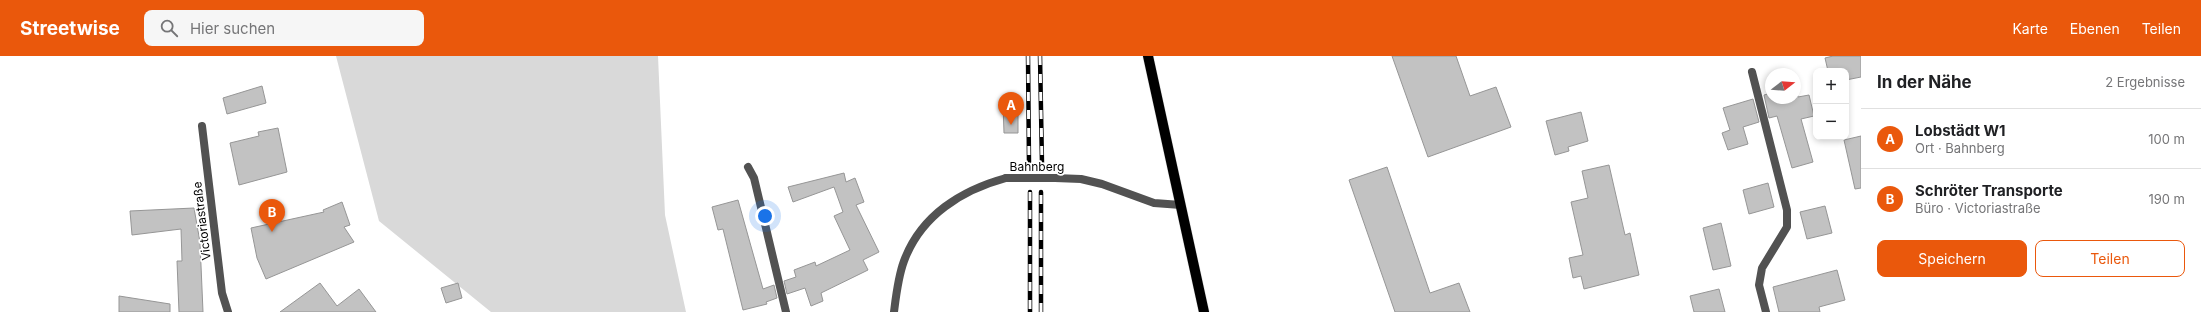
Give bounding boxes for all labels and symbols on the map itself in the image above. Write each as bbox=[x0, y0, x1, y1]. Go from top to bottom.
north arrow bbox=[1765, 68, 1801, 104]
pin: A bbox=[998, 92, 1024, 125]
street label: Bahnberg bbox=[1010, 159, 1064, 174]
street label: Victoriastraße bbox=[189, 181, 214, 261]
pin: B bbox=[259, 199, 285, 232]
your location bbox=[755, 206, 775, 226]

